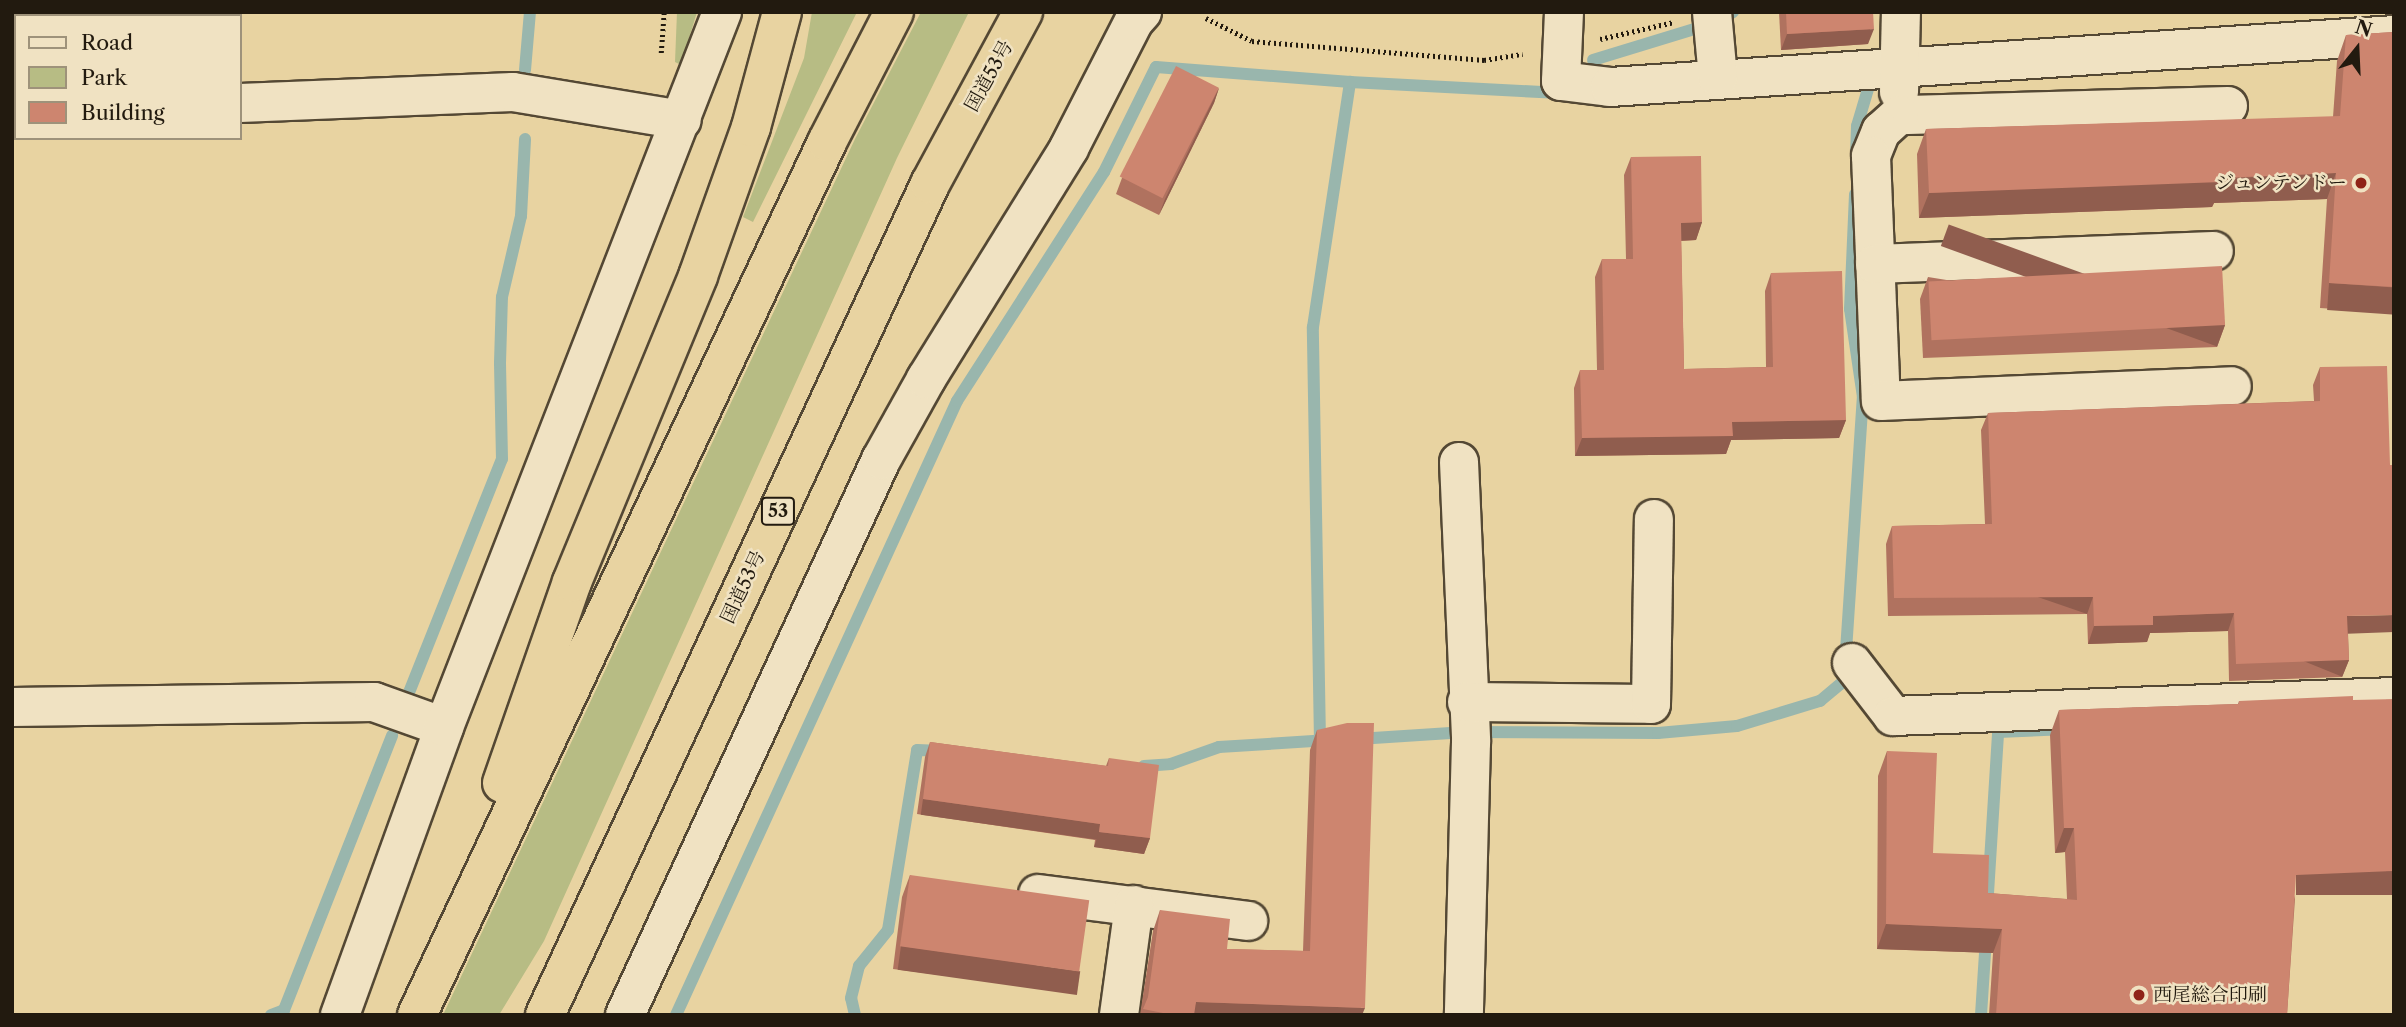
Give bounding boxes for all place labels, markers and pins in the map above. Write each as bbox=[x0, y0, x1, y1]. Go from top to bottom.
place label: ジュンテンドー bbox=[2214, 172, 2347, 194]
marker: ジュンテンドー bbox=[2353, 175, 2369, 191]
place label: 西尾総合印刷 bbox=[2153, 984, 2267, 1006]
marker: 西尾総合印刷 bbox=[2131, 987, 2147, 1003]

